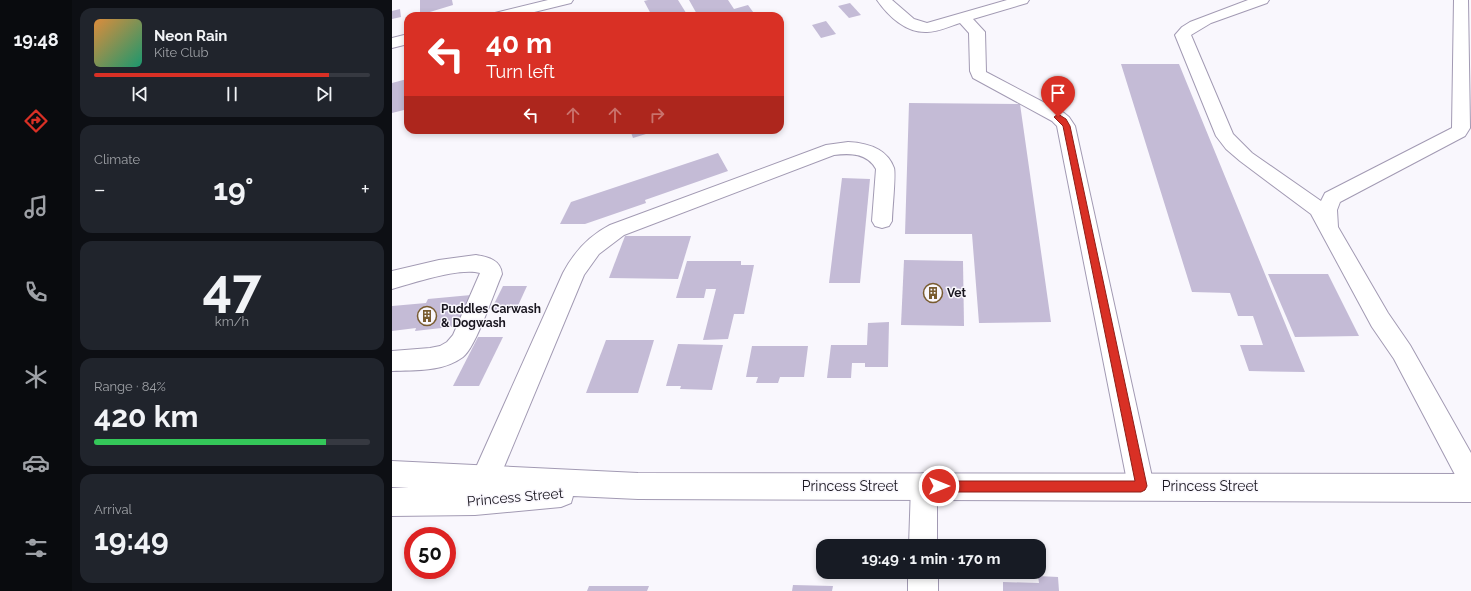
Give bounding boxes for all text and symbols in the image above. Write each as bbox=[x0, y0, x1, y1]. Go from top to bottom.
text: Neon Rain bbox=[154, 27, 227, 45]
text: 40 m bbox=[486, 27, 552, 60]
icon: left bbox=[420, 28, 472, 80]
text: 19:48 bbox=[13, 29, 59, 50]
text: Kite Club bbox=[154, 45, 209, 60]
text: Turn left bbox=[486, 61, 555, 82]
pin bbox=[1041, 76, 1075, 117]
icon: arrive bbox=[1047, 82, 1069, 104]
icon: previous bbox=[129, 83, 151, 105]
icon: pause bbox=[221, 83, 243, 105]
icon: next bbox=[313, 83, 335, 105]
icon: left bbox=[520, 104, 542, 126]
icon: ahead bbox=[562, 104, 584, 126]
icon: ahead bbox=[604, 104, 626, 126]
icon: right bbox=[646, 104, 668, 126]
icon: directions bbox=[22, 107, 50, 135]
text: Climate bbox=[94, 152, 140, 167]
text: 19° bbox=[213, 172, 253, 207]
text: − bbox=[94, 176, 106, 202]
text: + bbox=[361, 176, 370, 202]
icon: music bbox=[22, 193, 50, 221]
text: 47 bbox=[203, 257, 261, 318]
icon: phone bbox=[22, 278, 50, 306]
building icon: Vet bbox=[922, 282, 944, 304]
place label: Vet bbox=[947, 286, 966, 300]
place label: Puddles Carwash & Dogwash bbox=[441, 302, 541, 330]
building icon: Puddles Carwash & Dogwash bbox=[416, 305, 438, 327]
text: km/h bbox=[215, 314, 249, 329]
icon: climate bbox=[22, 363, 50, 391]
text: Range · 84% bbox=[94, 379, 166, 394]
text: 420 km bbox=[94, 399, 198, 434]
icon: car bbox=[22, 449, 50, 477]
position arrow bbox=[918, 465, 960, 507]
street label: Princess Street bbox=[802, 478, 899, 494]
street label: Princess Street bbox=[1162, 478, 1259, 494]
street label: Princess Street bbox=[466, 485, 564, 509]
text: Arrival bbox=[94, 502, 132, 517]
text: 19:49 bbox=[94, 522, 169, 557]
speed limit sign: 50 bbox=[404, 527, 456, 579]
icon: filters bbox=[22, 534, 50, 562]
text: 19:49 · 1 min · 170 m bbox=[862, 550, 1000, 568]

